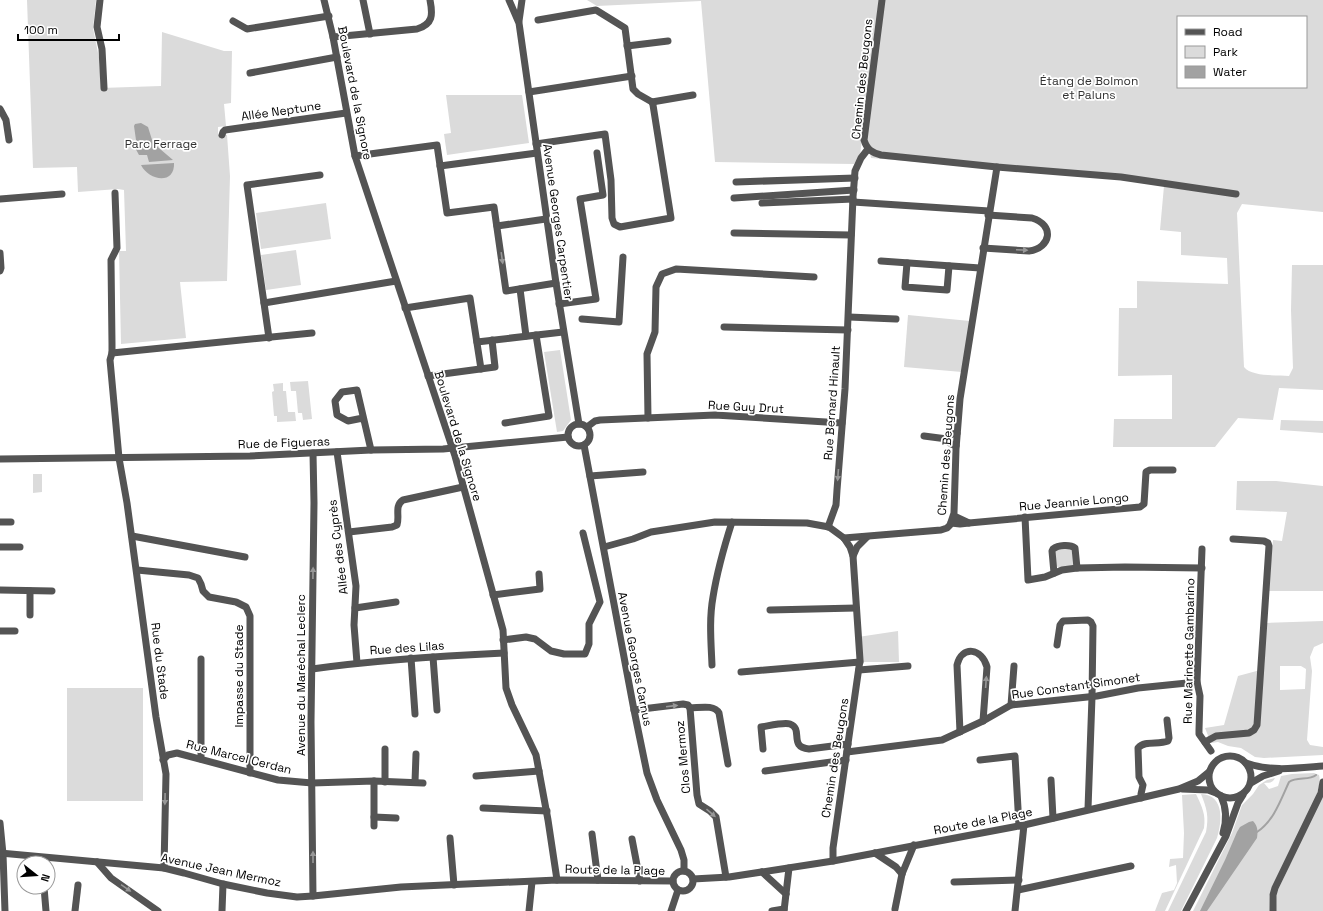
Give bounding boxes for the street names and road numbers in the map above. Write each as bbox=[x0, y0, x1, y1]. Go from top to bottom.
street label: Chemin des Beugons bbox=[848, 18, 876, 140]
street label: Boulevard de la Signore bbox=[334, 25, 376, 161]
street label: Allée Neptune bbox=[240, 97, 322, 125]
street label: Avenue Georges Carpentier bbox=[539, 143, 577, 302]
street label: Rue Bernard Hinault bbox=[820, 345, 844, 461]
street label: Boulevard de la Signore bbox=[430, 369, 486, 503]
street label: Chemin des Beugons bbox=[934, 394, 958, 516]
street label: Rue Guy Drut bbox=[708, 397, 784, 417]
street label: Rue de Figueras bbox=[238, 433, 330, 453]
street label: Rue Jeannie Longo bbox=[1018, 489, 1130, 515]
street label: Allée des Cyprès bbox=[324, 499, 352, 595]
street label: Rue Marinette Gambarino bbox=[1180, 578, 1198, 724]
street label: Avenue Georges Carnus bbox=[614, 590, 656, 728]
street label: Avenue du Maréchal Leclerc bbox=[293, 594, 309, 756]
street label: Rue du Stade bbox=[147, 621, 173, 701]
street label: Impasse du Stade bbox=[231, 624, 247, 728]
street label: Rue des Lilas bbox=[369, 637, 445, 659]
street label: Rue Constant Simonet bbox=[1011, 669, 1141, 703]
street label: Chemin des Beugons bbox=[818, 697, 852, 819]
street label: Clos Mermoz bbox=[672, 720, 694, 794]
street label: Rue Marcel Cerdan bbox=[185, 736, 293, 778]
street label: Route de la Plage bbox=[932, 804, 1034, 838]
street label: Avenue Jean Mermoz bbox=[159, 849, 283, 891]
street label: Route de la Plage bbox=[565, 861, 665, 879]

